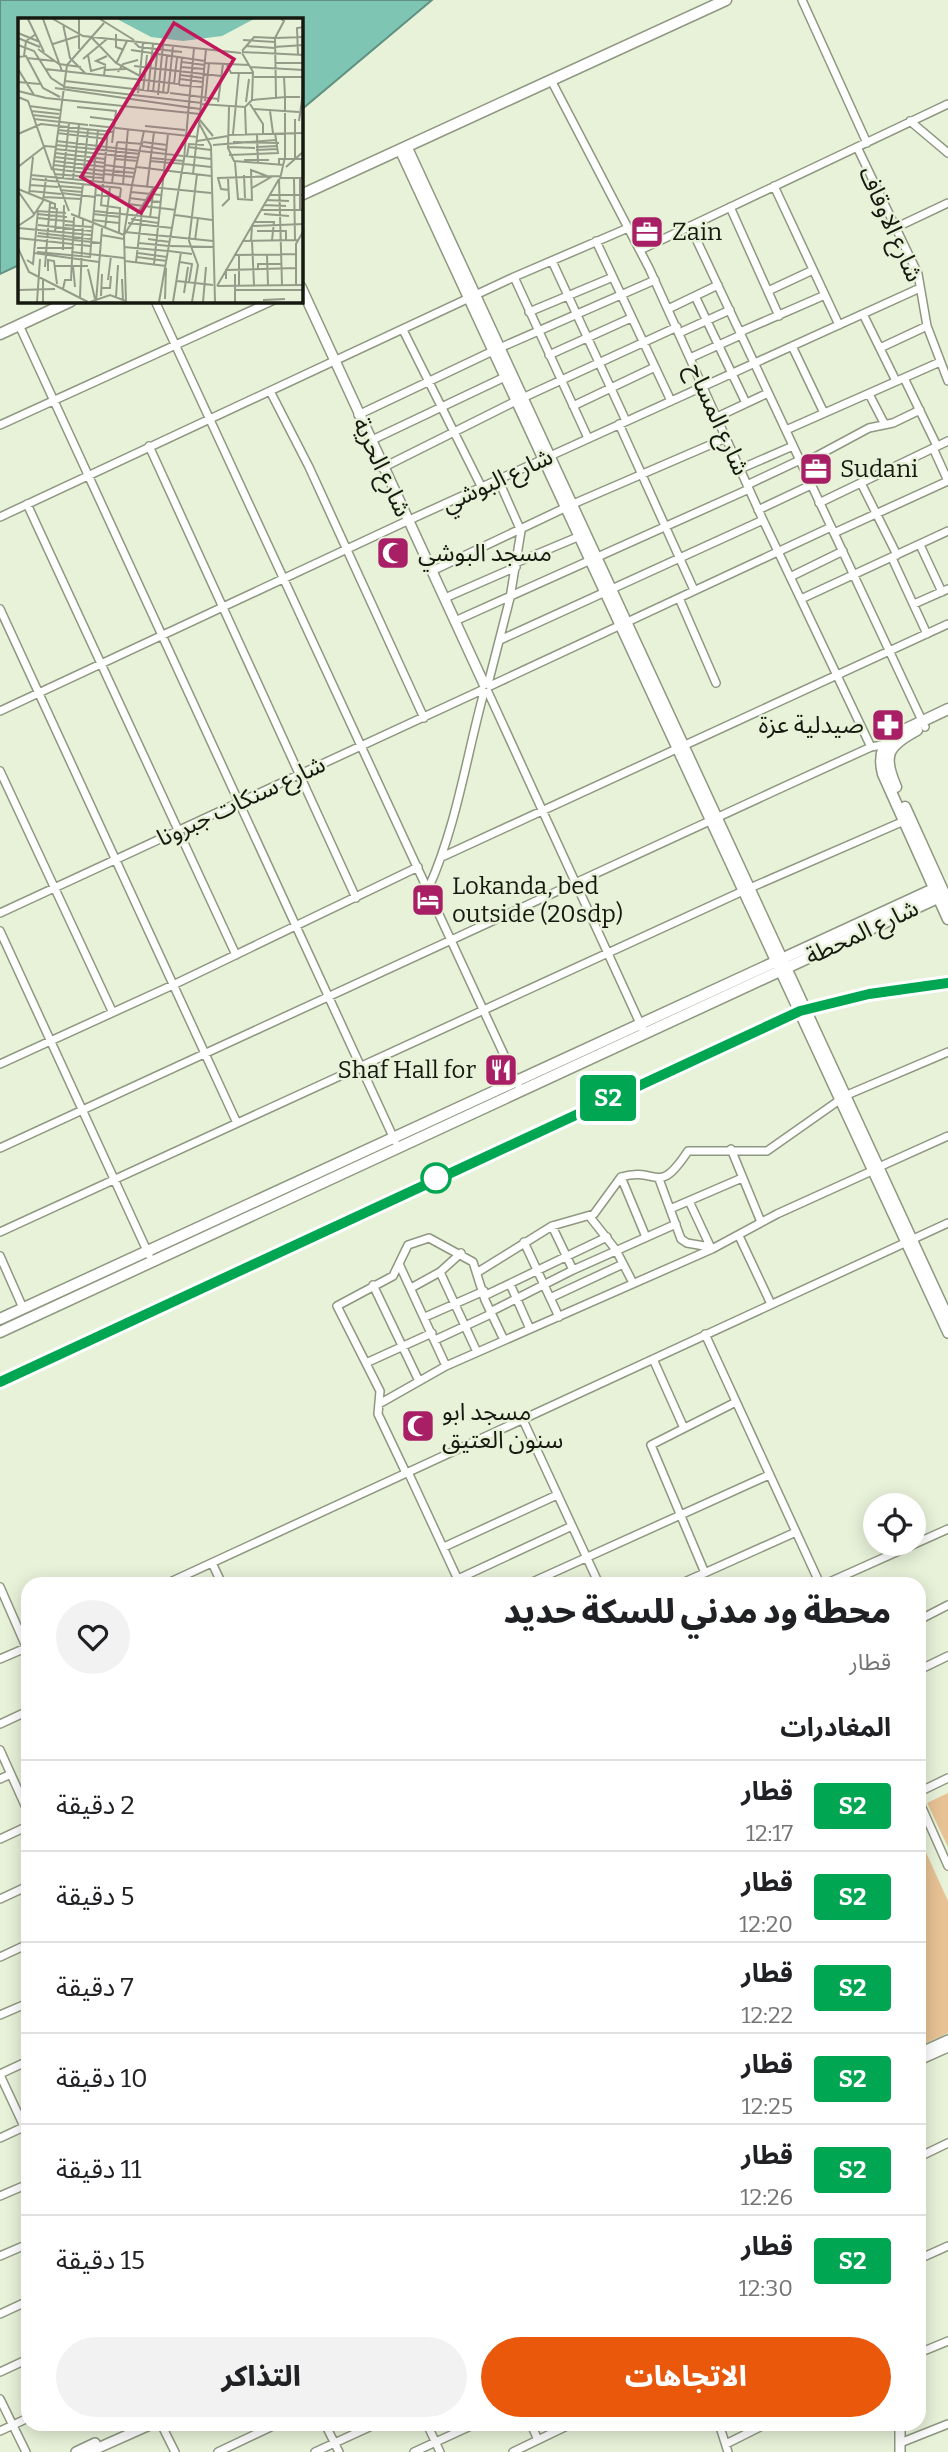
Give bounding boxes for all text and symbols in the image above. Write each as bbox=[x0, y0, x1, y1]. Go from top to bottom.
inset map bbox=[18, 18, 303, 303]
street label: شارع الاوقاف bbox=[850, 162, 929, 287]
office icon: Zain bbox=[628, 213, 666, 251]
place label: Zain bbox=[672, 218, 722, 246]
street label: شارع المساح bbox=[678, 358, 755, 481]
street label: شارع الحرية bbox=[344, 413, 417, 522]
street label: شارع البوشي bbox=[437, 442, 559, 522]
office icon: Sudani bbox=[797, 450, 835, 488]
place label: Sudani bbox=[840, 455, 918, 483]
mosque icon: مسجد البوشي bbox=[374, 534, 412, 572]
place label: مسجد البوشي bbox=[418, 539, 552, 572]
pharmacy icon: صيدلية عزة bbox=[869, 706, 907, 744]
place label: صيدلية عزة bbox=[759, 711, 864, 739]
street label: شارع سنكات جبرونا bbox=[152, 750, 331, 855]
place label: Lokanda, bed outside (20sdp) bbox=[452, 872, 623, 928]
hotel icon: Lokanda, bed outside (20sdp) bbox=[409, 881, 447, 919]
street label: شارع المحطة bbox=[801, 894, 924, 973]
restaurant icon: Shaf Hall for bbox=[482, 1051, 520, 1089]
place label: Shaf Hall for bbox=[337, 1056, 476, 1084]
line badge: S2 bbox=[576, 1075, 640, 1121]
text: S2 bbox=[594, 1084, 622, 1112]
unlabelled marker bbox=[421, 1163, 451, 1193]
place label: مسجد ابو سنون العتيق bbox=[442, 1398, 563, 1455]
mosque icon: مسجد ابو سنون العتيق bbox=[399, 1407, 437, 1445]
map controls bbox=[863, 1493, 926, 1556]
button: locate bbox=[863, 1493, 926, 1556]
text: محطة ود مدني للسكة حديد bbox=[503, 1592, 891, 1632]
button: heart bbox=[56, 1600, 130, 1674]
text: قطار bbox=[849, 1648, 891, 1676]
text: المغادرات bbox=[780, 1712, 891, 1743]
text: قطار bbox=[741, 1776, 793, 1807]
text: 2 دقيقة bbox=[56, 1790, 135, 1821]
text: S2 bbox=[839, 1792, 866, 1820]
text: 12:17 bbox=[746, 1819, 793, 1847]
text: قطار bbox=[741, 1867, 793, 1898]
text: 5 دقيقة bbox=[56, 1881, 134, 1912]
text: S2 bbox=[839, 1883, 866, 1911]
text: 12:20 bbox=[739, 1910, 793, 1938]
text: قطار bbox=[741, 1958, 793, 1989]
text: 7 دقيقة bbox=[56, 1972, 134, 2003]
text: S2 bbox=[839, 1974, 866, 2002]
text: 12:22 bbox=[741, 2001, 793, 2029]
text: قطار bbox=[741, 2049, 793, 2080]
text: 10 دقيقة bbox=[56, 2063, 148, 2094]
text: S2 bbox=[839, 2065, 866, 2093]
text: 12:25 bbox=[742, 2092, 793, 2120]
text: قطار bbox=[741, 2140, 793, 2171]
text: 11 دقيقة bbox=[56, 2154, 142, 2185]
text: S2 bbox=[839, 2156, 866, 2184]
text: 12:26 bbox=[740, 2183, 793, 2211]
text: قطار bbox=[741, 2231, 793, 2262]
text: 15 دقيقة bbox=[56, 2245, 145, 2276]
text: S2 bbox=[839, 2247, 866, 2275]
text: 12:30 bbox=[738, 2274, 793, 2302]
button: التذاكر bbox=[56, 2337, 467, 2417]
button: الاتجاهات bbox=[481, 2337, 891, 2417]

